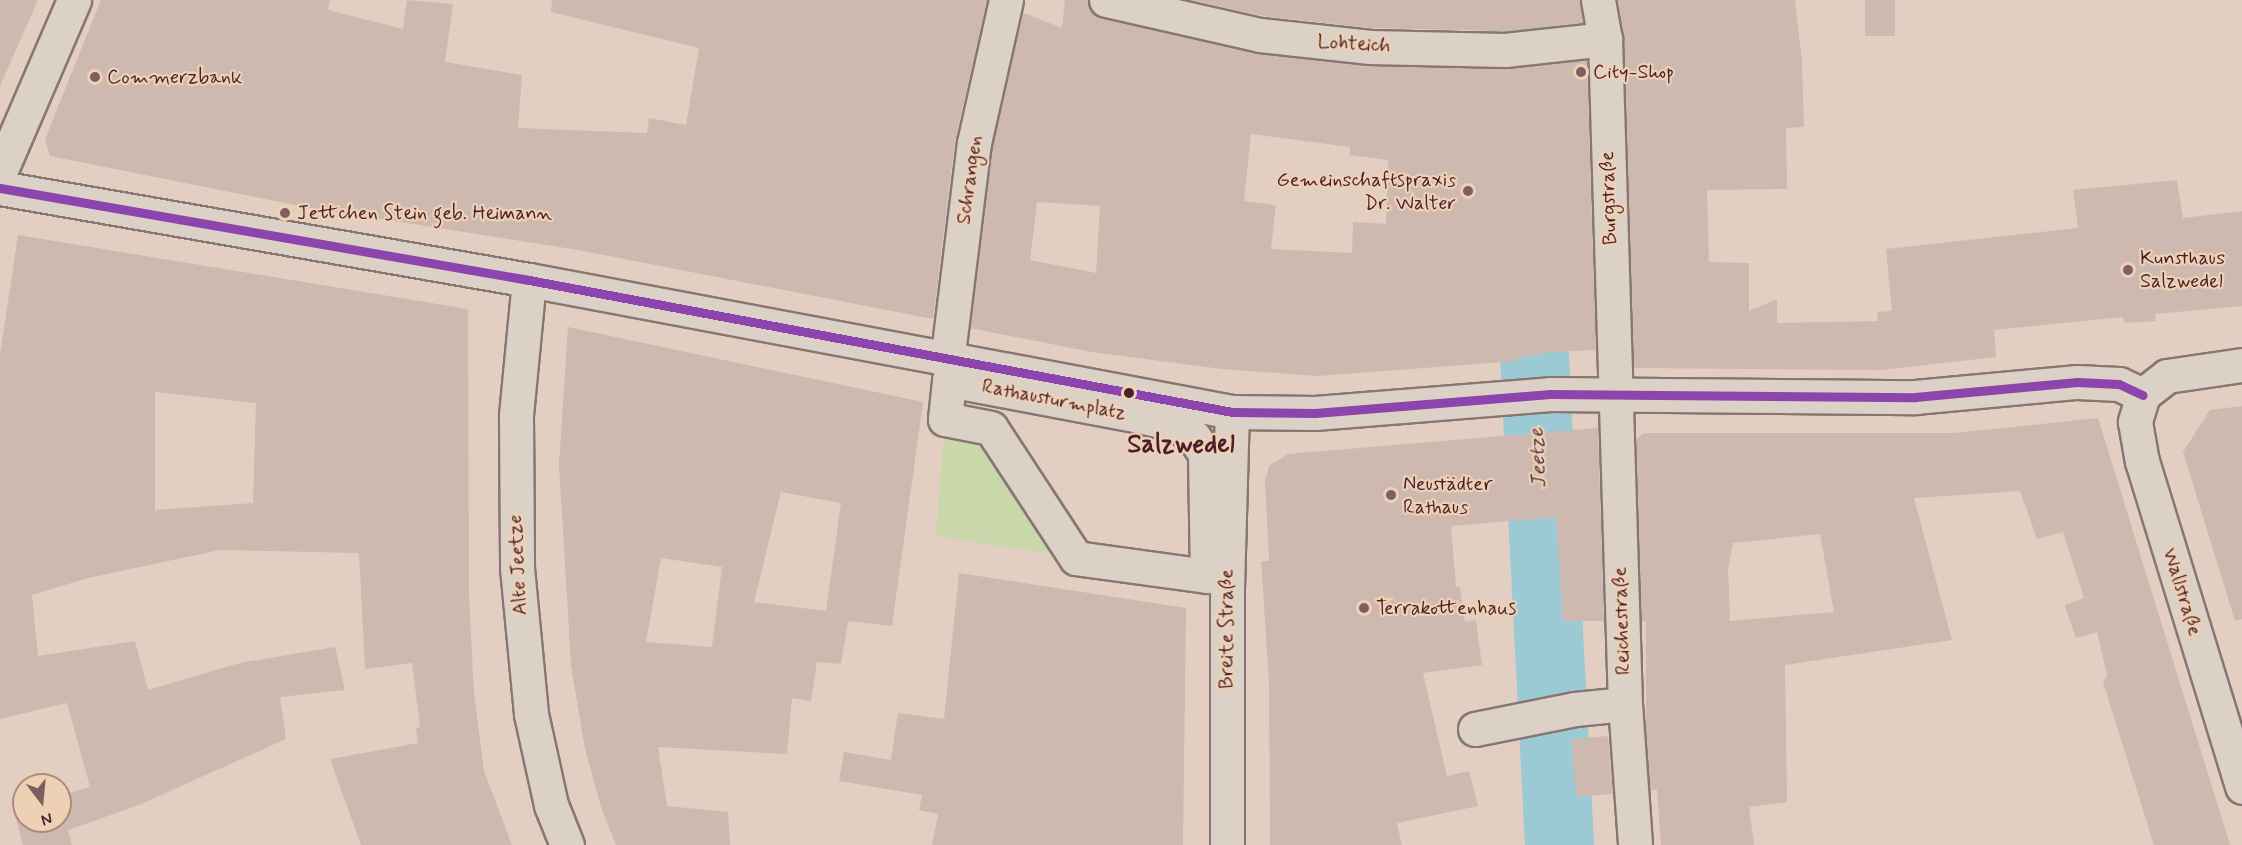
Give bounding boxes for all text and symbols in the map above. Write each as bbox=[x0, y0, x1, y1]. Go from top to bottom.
street label: Lohteich bbox=[1317, 29, 1391, 59]
place label: City-Shop bbox=[1593, 60, 1674, 84]
place label: Commerzbank bbox=[107, 65, 242, 89]
marker: City-Shop bbox=[1574, 65, 1588, 79]
marker: Commerzbank bbox=[88, 70, 102, 84]
street label: Schrangen bbox=[952, 134, 988, 226]
street label: Burgstraße bbox=[1595, 151, 1623, 245]
place label: Gemeinschaftspraxis Dr. Walter bbox=[1277, 168, 1456, 215]
marker: Gemeinschaftspraxis Dr. Walter bbox=[1461, 184, 1475, 198]
place label: Jettchen Stein geb. Heimann bbox=[297, 201, 550, 225]
marker: Jettchen Stein geb. Heimann bbox=[278, 206, 292, 220]
place label: Kunsthaus Salzwedel bbox=[2140, 246, 2225, 293]
marker: Kunsthaus Salzwedel bbox=[2121, 263, 2135, 277]
street label: Rathausturmplatz bbox=[980, 374, 1128, 426]
unlabelled marker bbox=[1123, 387, 1135, 399]
water label: Jeetze bbox=[1524, 427, 1552, 489]
district label: Salzwedel bbox=[1127, 430, 1235, 462]
place label: Neustädter Rathaus bbox=[1403, 472, 1493, 519]
marker: Neustädter Rathaus bbox=[1384, 488, 1398, 502]
street label: Alte Jeetze bbox=[503, 516, 533, 614]
street label: Wallstraße bbox=[2157, 545, 2207, 639]
street label: Reichestraße bbox=[1608, 566, 1636, 676]
street label: Breite Straße bbox=[1215, 569, 1239, 689]
place label: Terrakottenhaus bbox=[1376, 596, 1516, 620]
marker: Terrakottenhaus bbox=[1357, 601, 1371, 615]
north arrow bbox=[12, 773, 72, 833]
text: N bbox=[39, 807, 55, 830]

